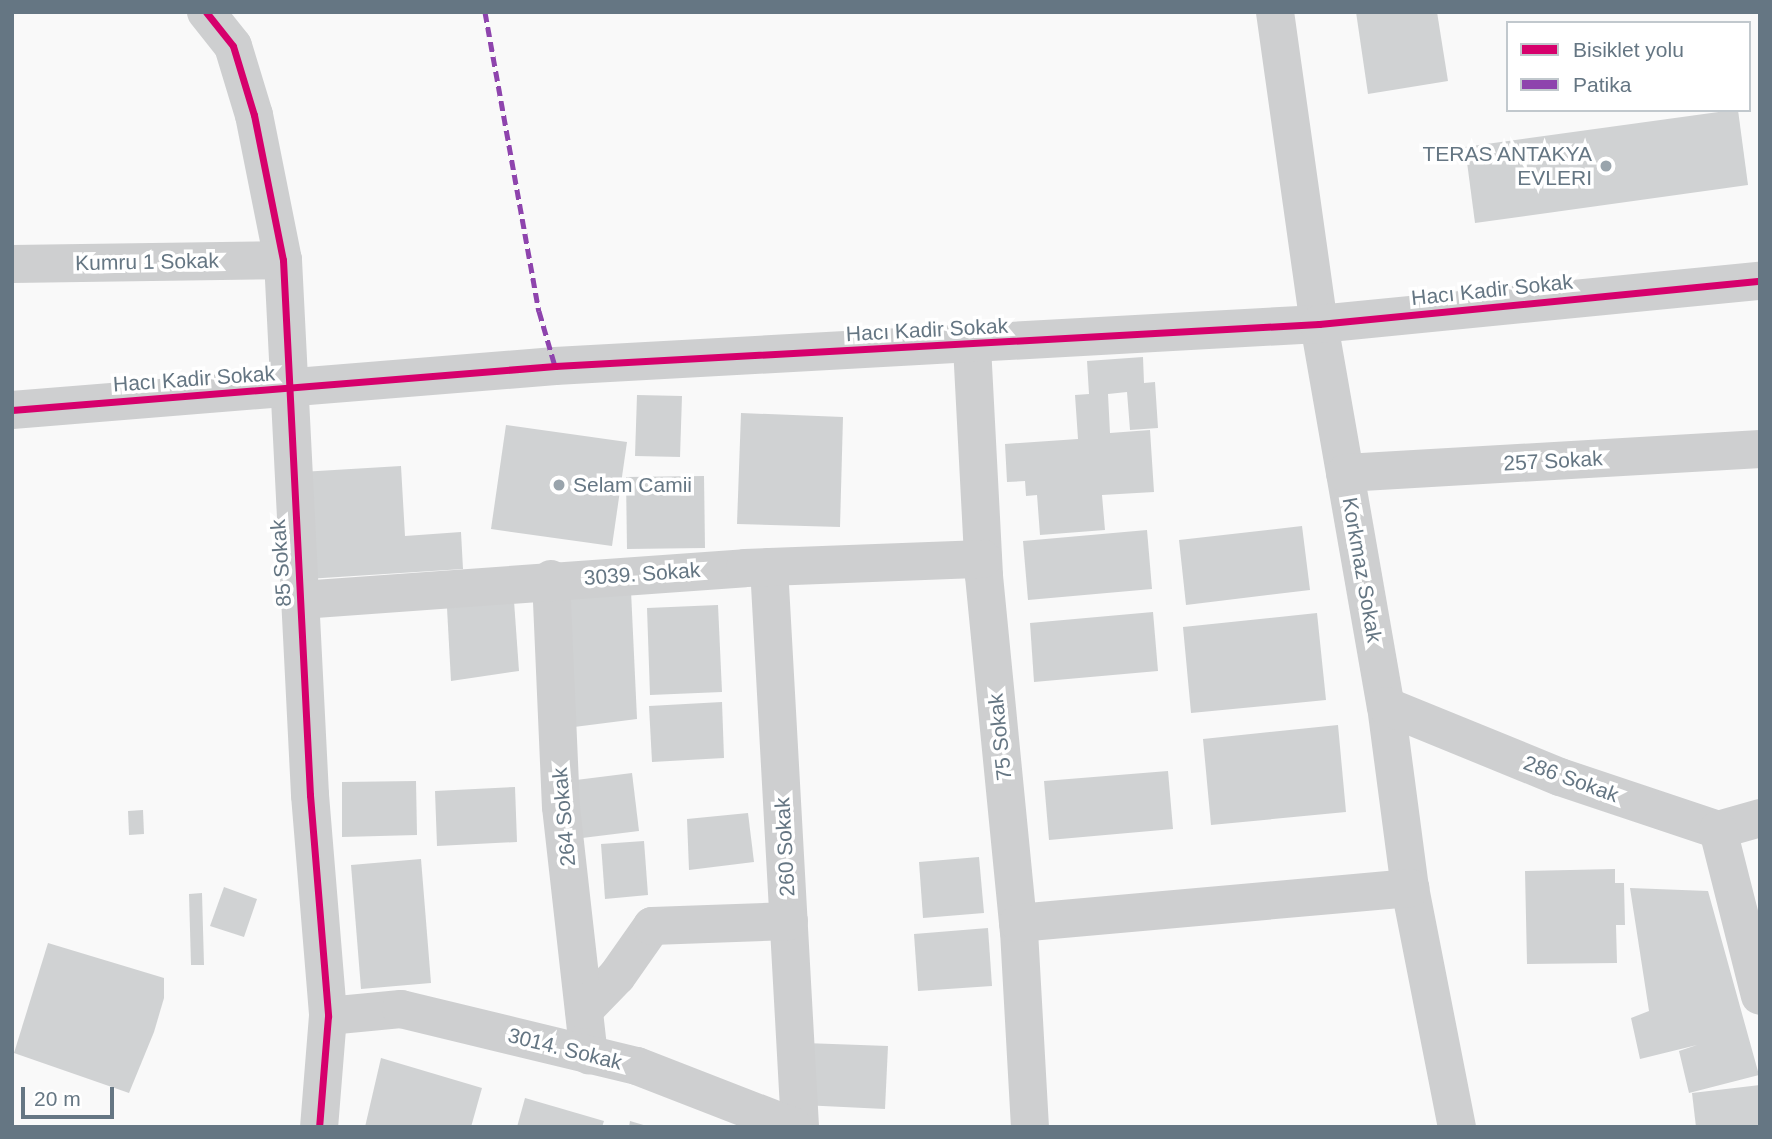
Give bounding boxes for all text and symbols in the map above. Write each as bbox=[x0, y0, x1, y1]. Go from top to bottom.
legend bbox=[1506, 21, 1751, 112]
text: Bisiklet yolu bbox=[1573, 38, 1684, 61]
text: Patika bbox=[1573, 73, 1631, 96]
place label: TERAS ANTAKYA EVLERI bbox=[1421, 141, 1592, 191]
marker: TERAS ANTAKYA EVLERI bbox=[1598, 158, 1614, 174]
street label: Kumru 1 Sokak bbox=[75, 248, 219, 276]
street label: Hacı Kadir Sokak bbox=[1410, 269, 1574, 311]
street label: Hacı Kadir Sokak bbox=[845, 313, 1009, 347]
street label: Hacı Kadir Sokak bbox=[112, 361, 276, 397]
street label: 257 Sokak bbox=[1503, 446, 1603, 476]
place label: Selam Camii bbox=[573, 472, 692, 498]
marker: Selam Camii bbox=[551, 477, 567, 493]
street label: Korkmaz Sokak bbox=[1337, 495, 1387, 645]
street label: 85 Sokak bbox=[265, 518, 297, 608]
street label: 3039. Sokak bbox=[583, 557, 701, 591]
street label: 75 Sokak bbox=[983, 692, 1017, 782]
street label: 286 Sokak bbox=[1520, 750, 1622, 808]
street label: 264 Sokak bbox=[547, 766, 581, 868]
street label: 260 Sokak bbox=[770, 797, 800, 897]
street label: 3014. Sokak bbox=[505, 1023, 625, 1075]
scale bar bbox=[24, 1072, 117, 1116]
text: 20 m bbox=[34, 1087, 81, 1110]

